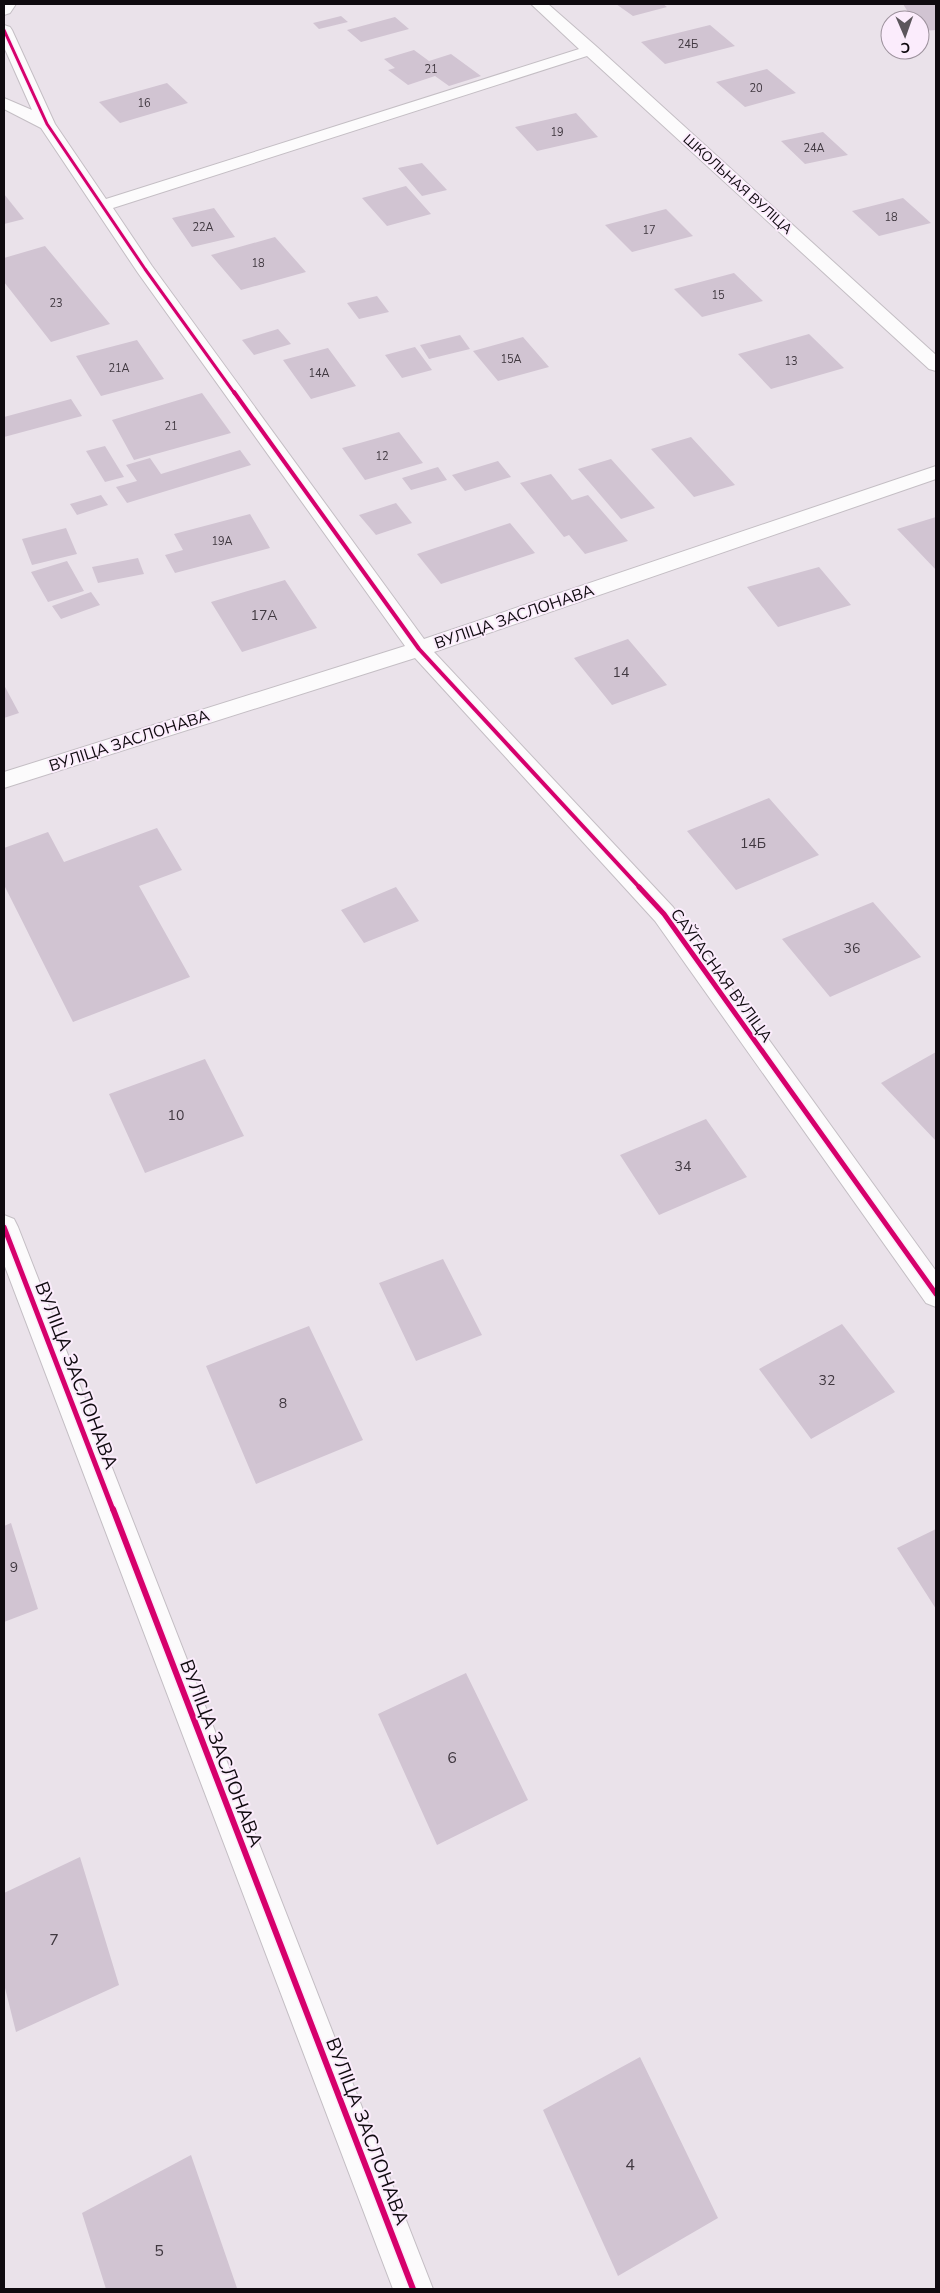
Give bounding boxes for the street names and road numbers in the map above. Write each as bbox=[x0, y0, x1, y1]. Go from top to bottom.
street label: ШКОЛЬНАЯ ВУЛІЦА bbox=[679, 130, 796, 239]
street label: ВУЛІЦА ЗАСЛОНАВА bbox=[432, 579, 597, 655]
street label: ВУЛІЦА ЗАСЛОНАВА bbox=[46, 705, 213, 777]
street label: САЎГАСНАЯ ВУЛІЦА bbox=[665, 904, 777, 1047]
street label: ВУЛІЦА ЗАСЛОНАВА bbox=[28, 1278, 124, 1473]
street label: ВУЛІЦА ЗАСЛОНАВА bbox=[173, 1656, 269, 1851]
street label: ВУЛІЦА ЗАСЛОНАВА bbox=[319, 2034, 415, 2229]

